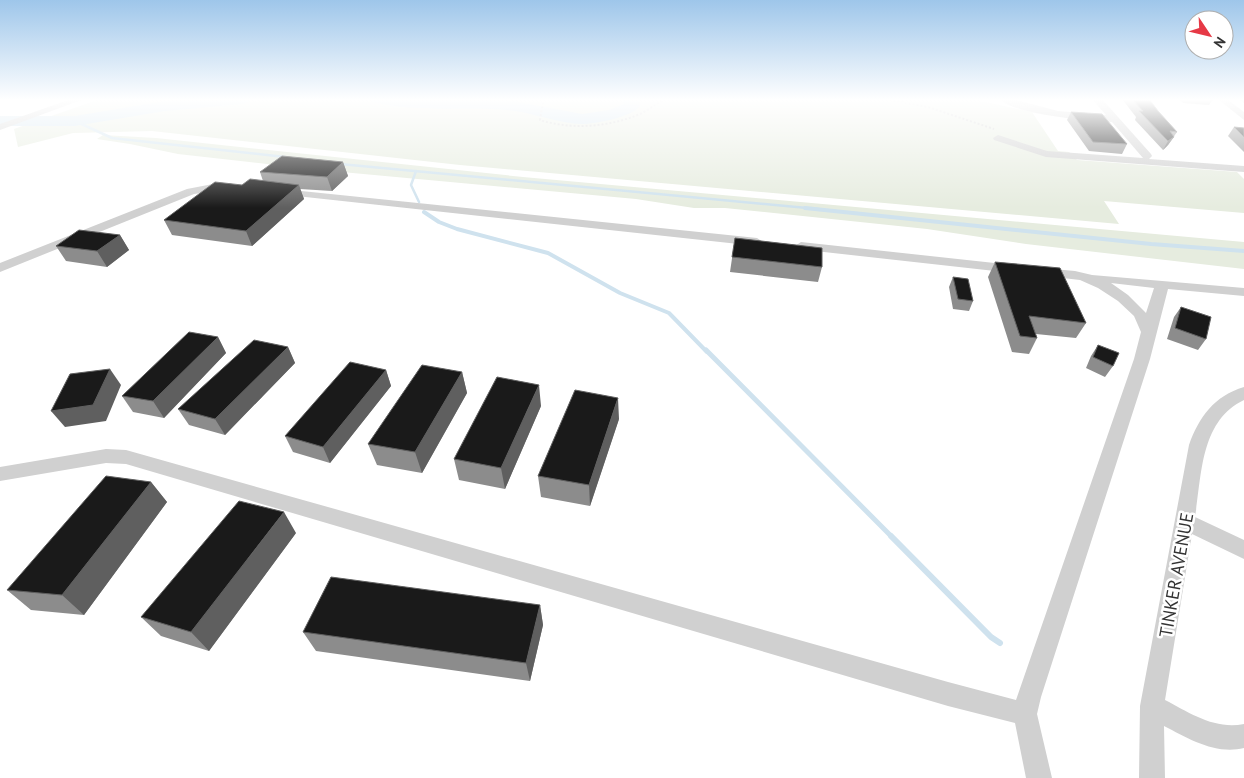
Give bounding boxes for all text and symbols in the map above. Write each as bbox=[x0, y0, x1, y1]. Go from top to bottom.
north arrow bbox=[1184, 10, 1234, 60]
text: N bbox=[1210, 34, 1230, 51]
street label: TINKER AVENUE bbox=[1154, 511, 1198, 639]

